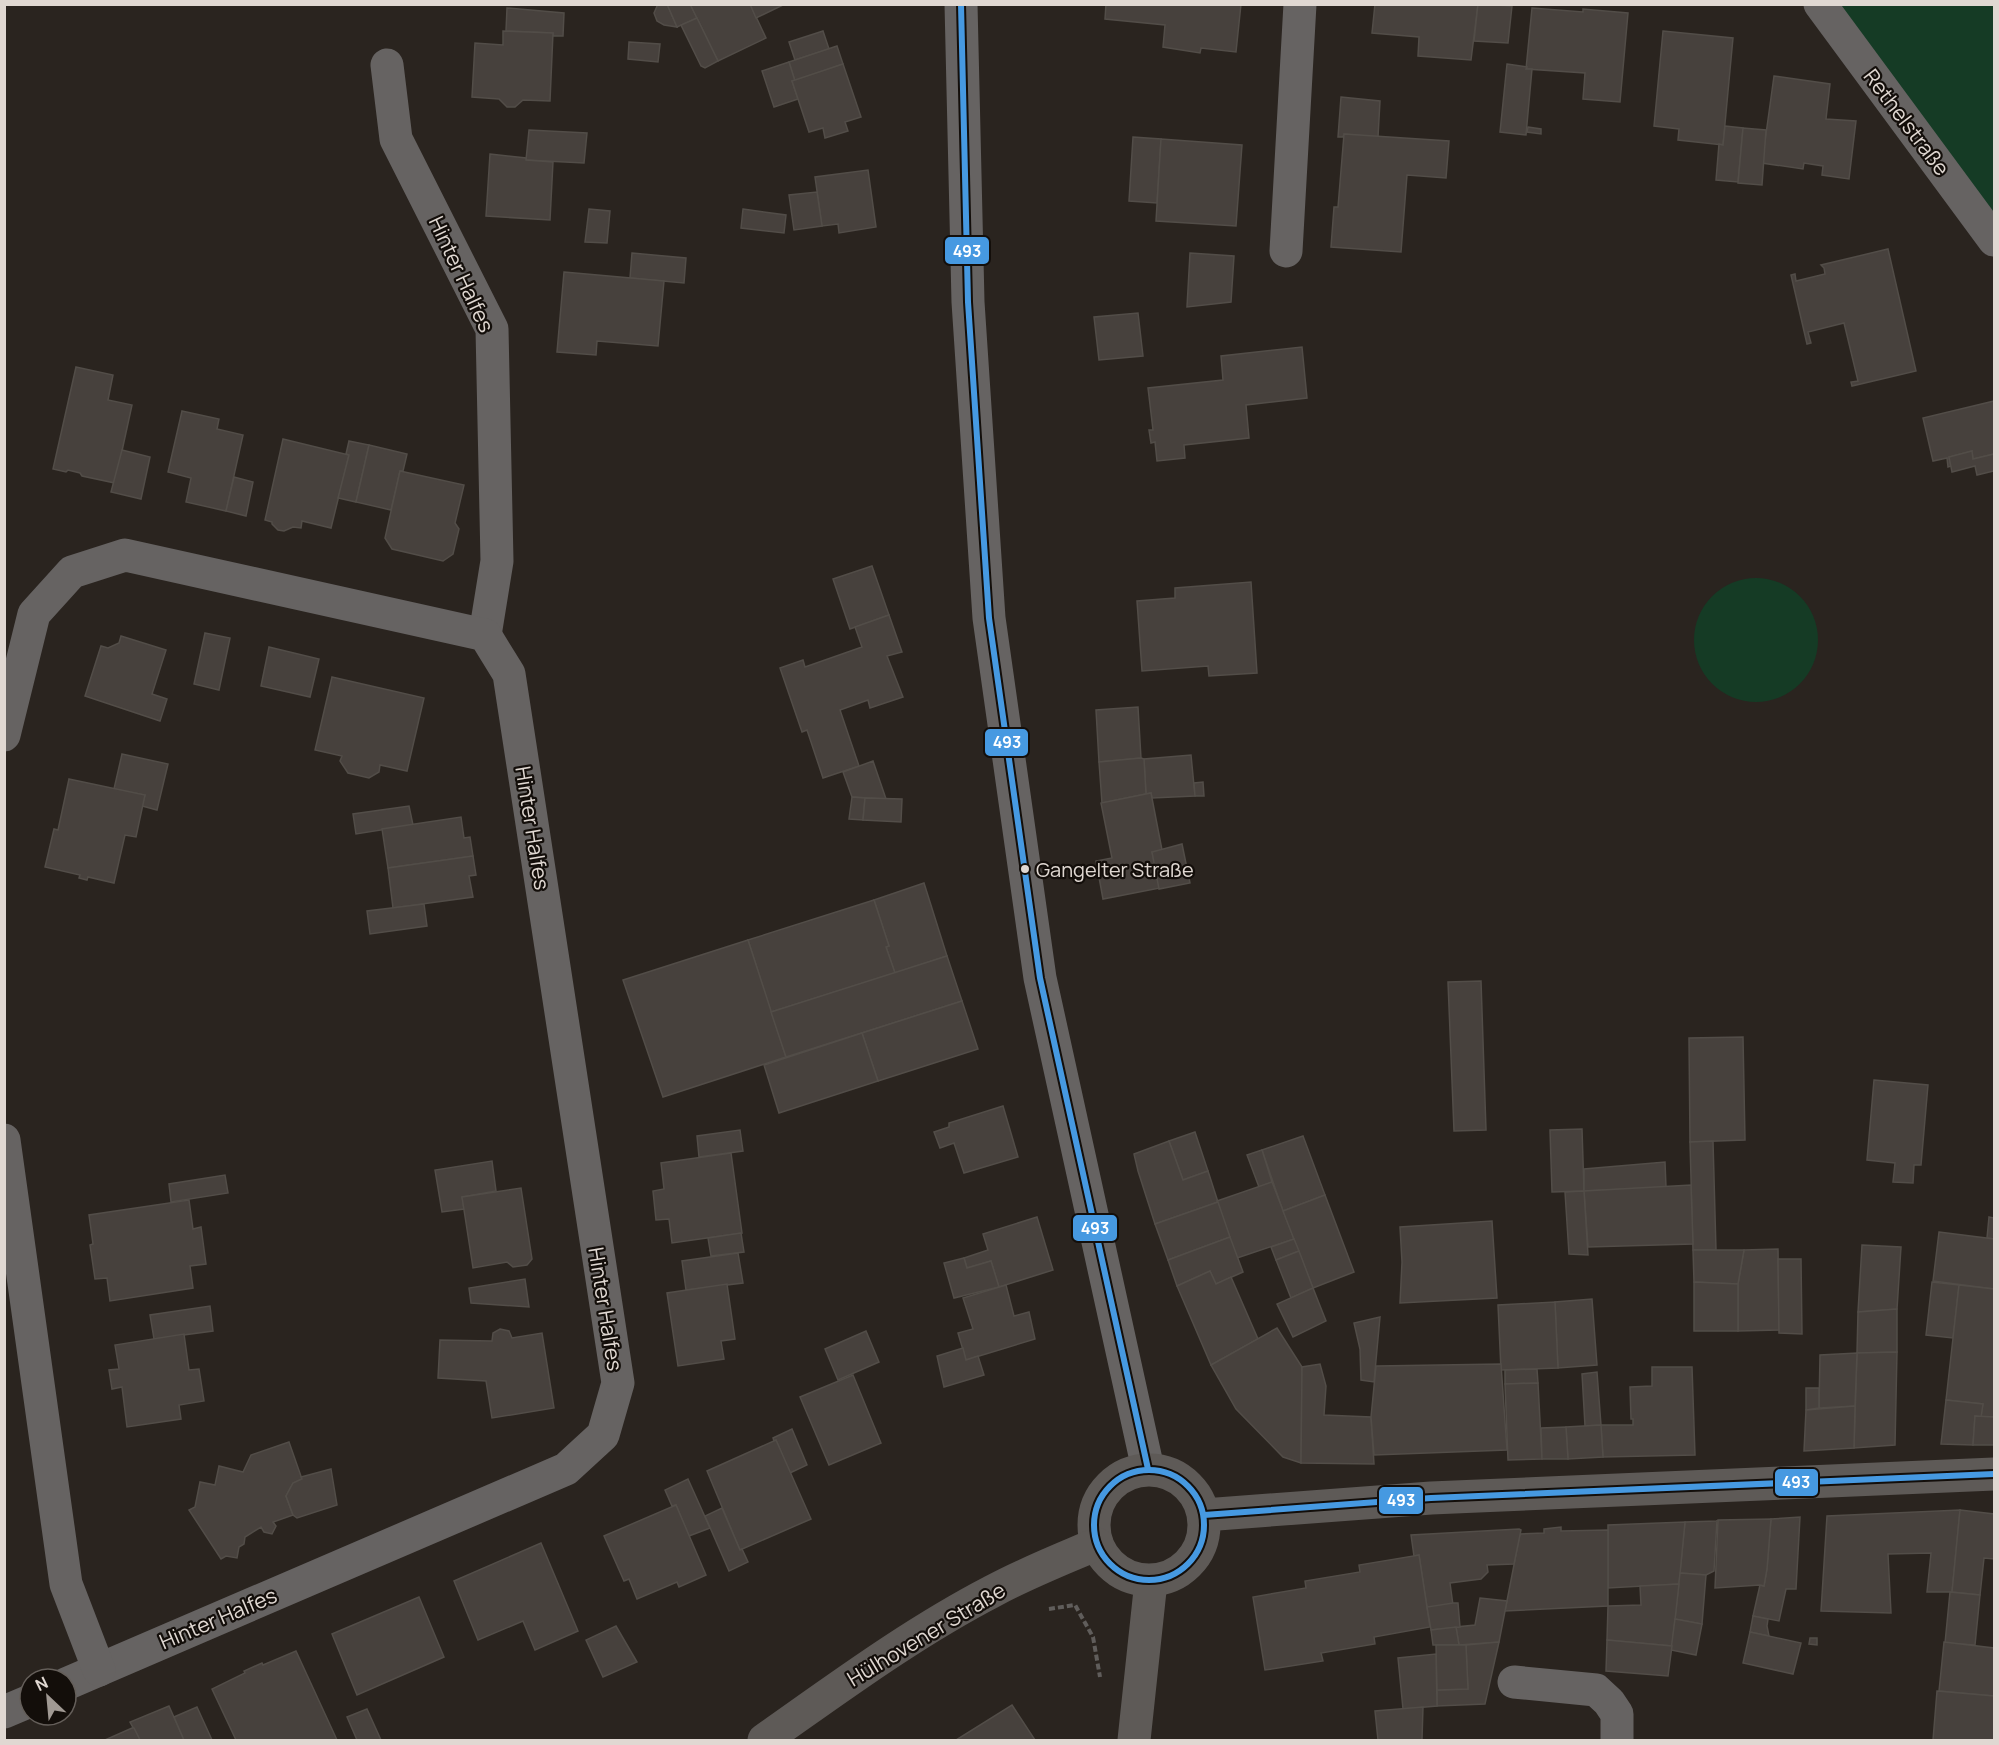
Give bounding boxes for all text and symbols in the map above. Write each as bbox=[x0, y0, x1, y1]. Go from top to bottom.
street label: Rethelstraße bbox=[1858, 63, 1956, 181]
street label: Hinter Halfes bbox=[423, 211, 501, 337]
line badge: 493 bbox=[944, 236, 990, 265]
text: 493 bbox=[953, 240, 981, 262]
line badge: 493 bbox=[984, 728, 1029, 757]
text: 493 bbox=[993, 731, 1021, 753]
street label: Hinter Halfes bbox=[509, 764, 557, 892]
place label: Gangelter Straße bbox=[1036, 856, 1194, 883]
marker: Gangelter Straße bbox=[1019, 863, 1031, 875]
line badge: 493 bbox=[1072, 1214, 1118, 1242]
text: 493 bbox=[1081, 1217, 1109, 1239]
street label: Hinter Halfes bbox=[582, 1245, 630, 1373]
line badge: 493 bbox=[1774, 1468, 1819, 1497]
text: 493 bbox=[1782, 1471, 1810, 1493]
line badge: 493 bbox=[1378, 1486, 1424, 1515]
text: 493 bbox=[1387, 1489, 1415, 1511]
street label: Hülhovener Straße bbox=[842, 1576, 1010, 1692]
street label: Hinter Halfes bbox=[155, 1581, 281, 1655]
north arrow bbox=[18, 1667, 78, 1727]
text: N bbox=[31, 1671, 51, 1696]

